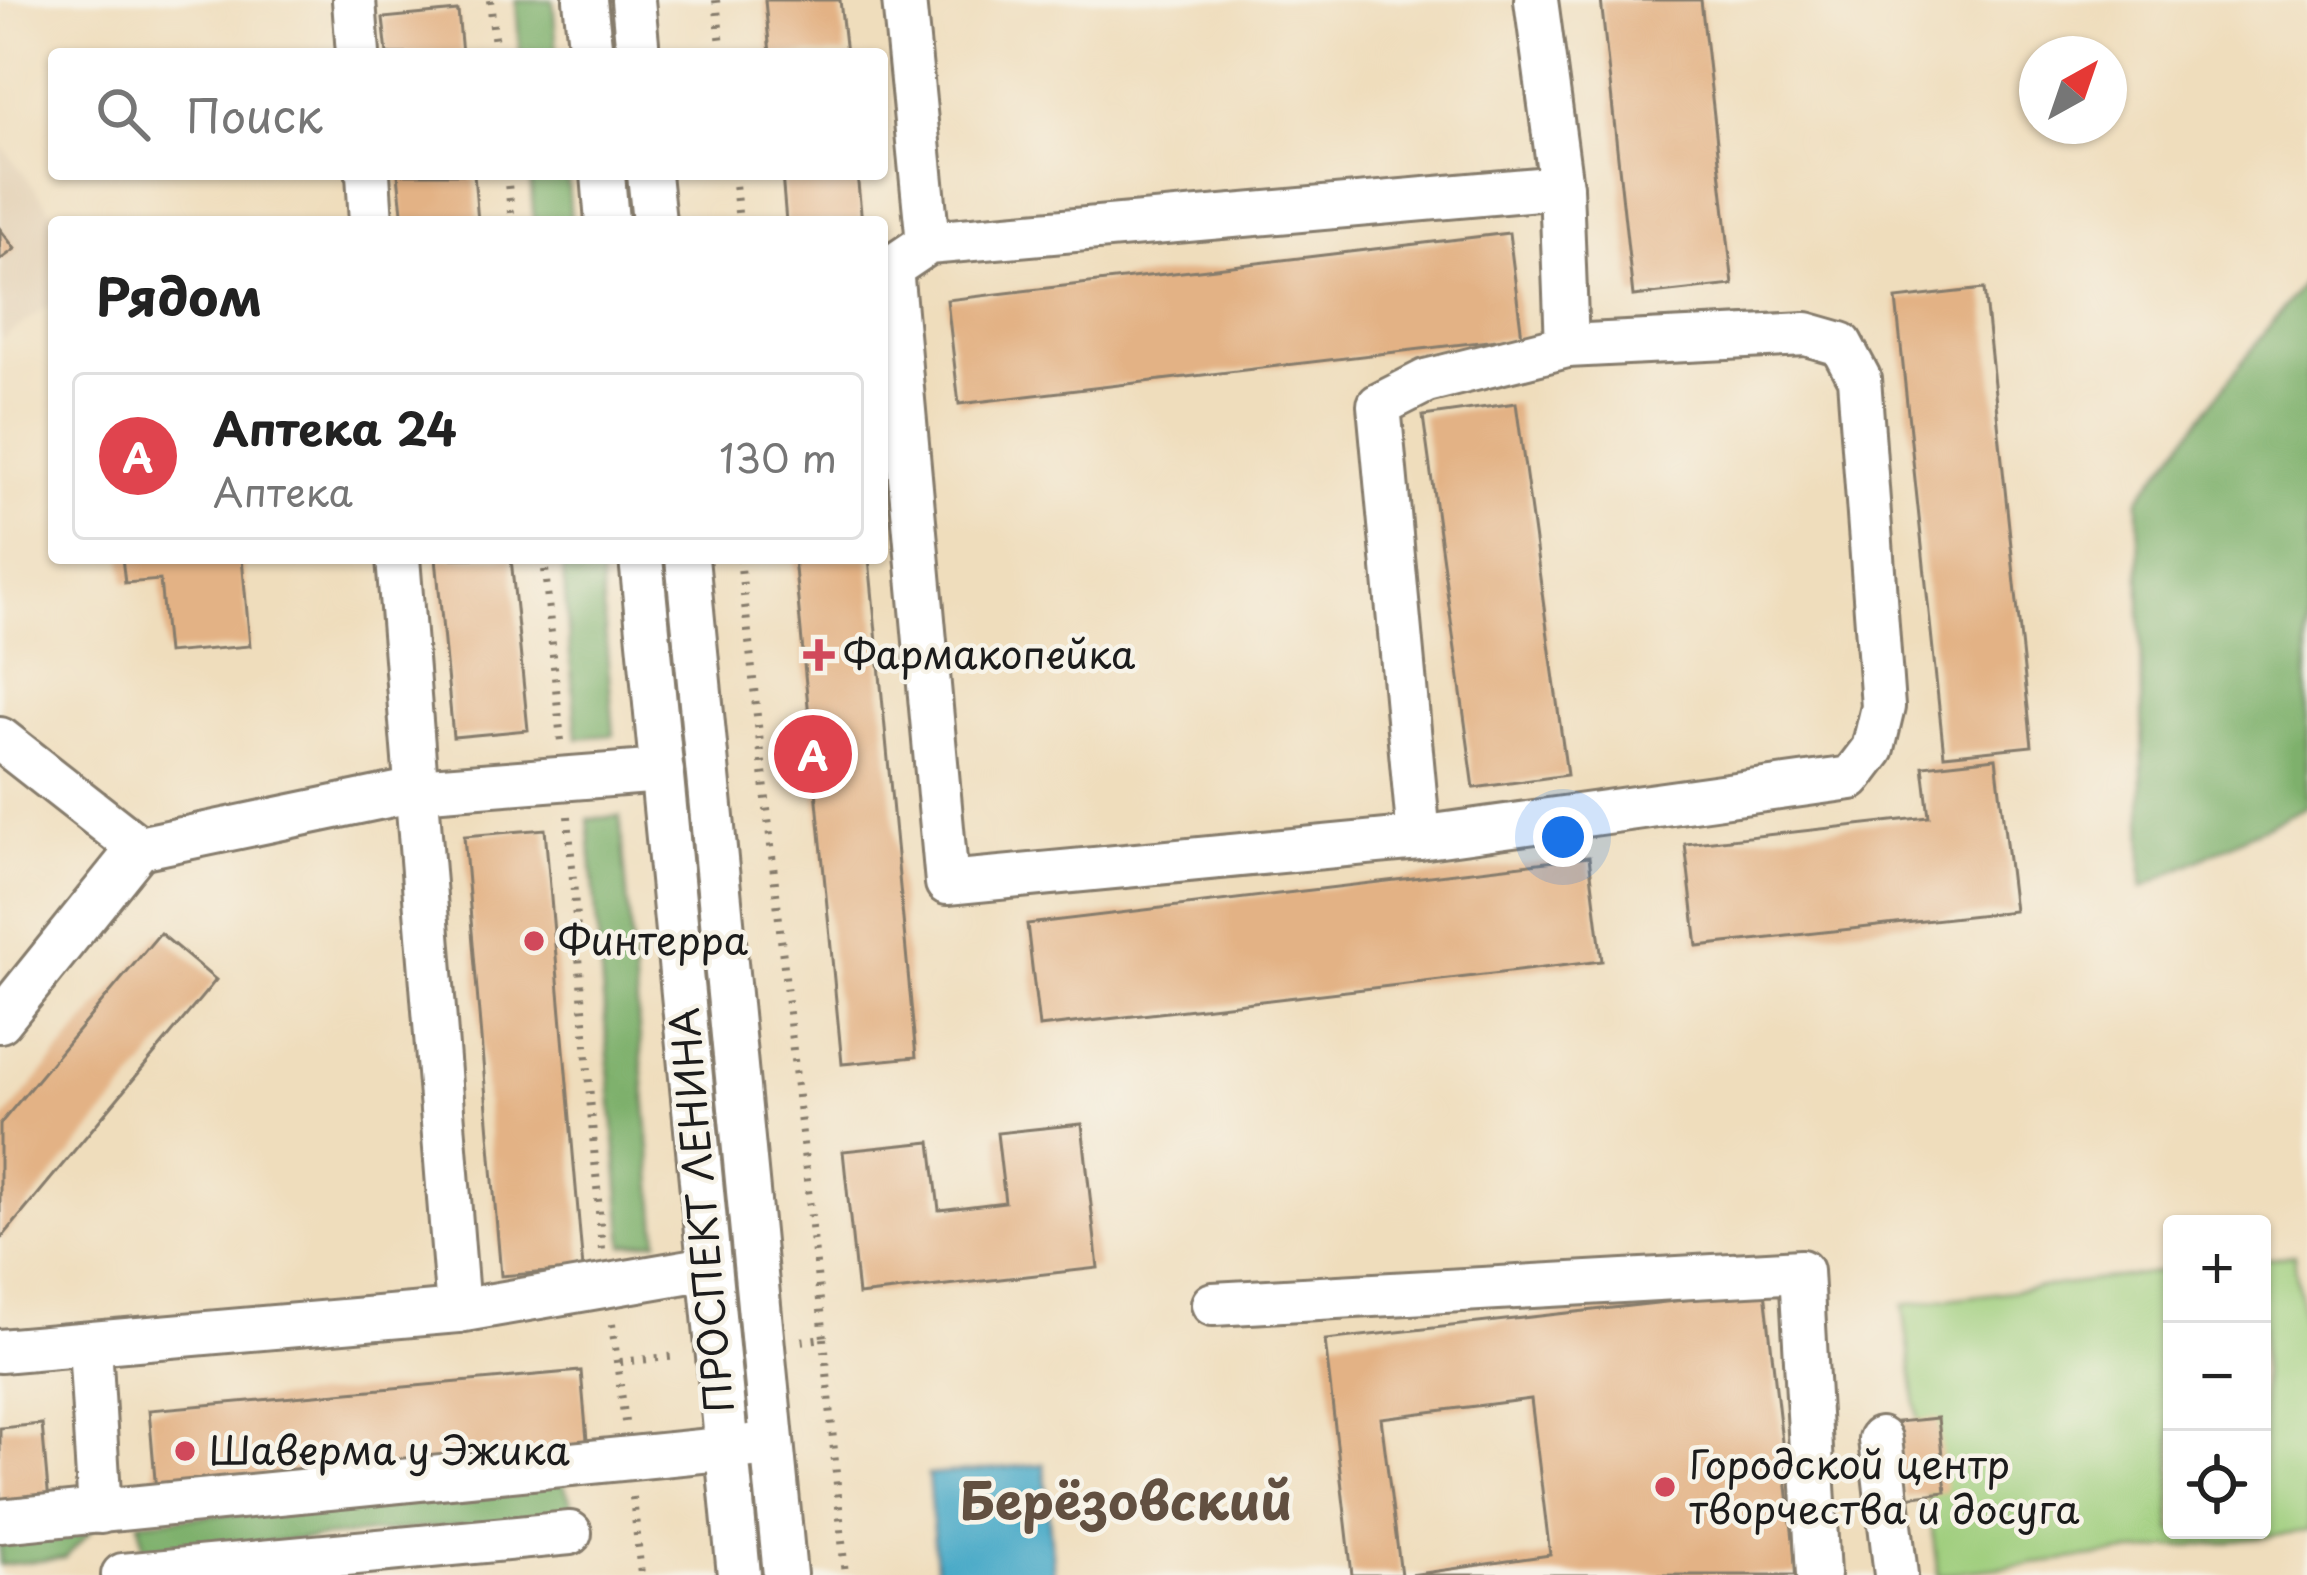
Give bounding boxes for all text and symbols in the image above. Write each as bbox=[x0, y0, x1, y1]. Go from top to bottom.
north arrow bbox=[2019, 36, 2127, 144]
search box bbox=[48, 48, 888, 180]
text: Поиск bbox=[186, 80, 323, 148]
icon: search bbox=[90, 81, 156, 147]
text: Рядом bbox=[96, 256, 262, 333]
text: Аптека 24 bbox=[213, 393, 457, 461]
text: A bbox=[123, 427, 153, 486]
text: 130 m bbox=[719, 427, 837, 486]
text: Аптека bbox=[213, 461, 353, 520]
place label: Фармакопейка bbox=[843, 623, 1136, 682]
marker: Фармакопейка bbox=[806, 642, 832, 668]
pin: A bbox=[774, 709, 852, 799]
your location bbox=[1533, 807, 1593, 867]
place label: Финтерра bbox=[558, 909, 749, 968]
marker: Финтерра bbox=[521, 928, 547, 954]
street label: ПРОСПЕКТ ЛЕНИНА bbox=[652, 1005, 747, 1415]
map controls bbox=[2163, 1215, 2271, 1539]
button: + bbox=[2163, 1215, 2271, 1323]
button: − bbox=[2163, 1323, 2271, 1431]
place label: Шаверма у Эжика bbox=[209, 1419, 570, 1478]
button: locate bbox=[2163, 1431, 2271, 1539]
place label: Городской центр творчества и досуга bbox=[1689, 1433, 2080, 1537]
marker: Шаверма у Эжика bbox=[172, 1438, 198, 1464]
district label: Берёзовский bbox=[960, 1460, 1292, 1537]
marker: Городской центр творчества и досуга bbox=[1652, 1474, 1678, 1500]

